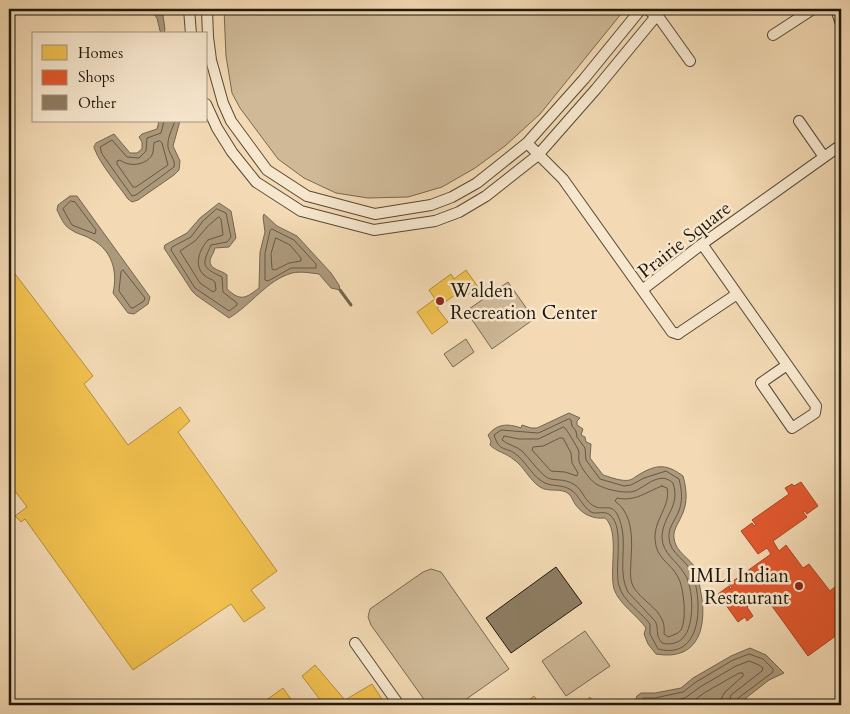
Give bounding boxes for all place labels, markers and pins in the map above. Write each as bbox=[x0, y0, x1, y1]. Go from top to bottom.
place label: Walden Recreation Center bbox=[449, 278, 597, 326]
marker: Walden Recreation Center bbox=[434, 295, 446, 307]
place label: IMLI Indian Restaurant bbox=[690, 563, 789, 611]
marker: IMLI Indian Restaurant bbox=[793, 580, 805, 592]

